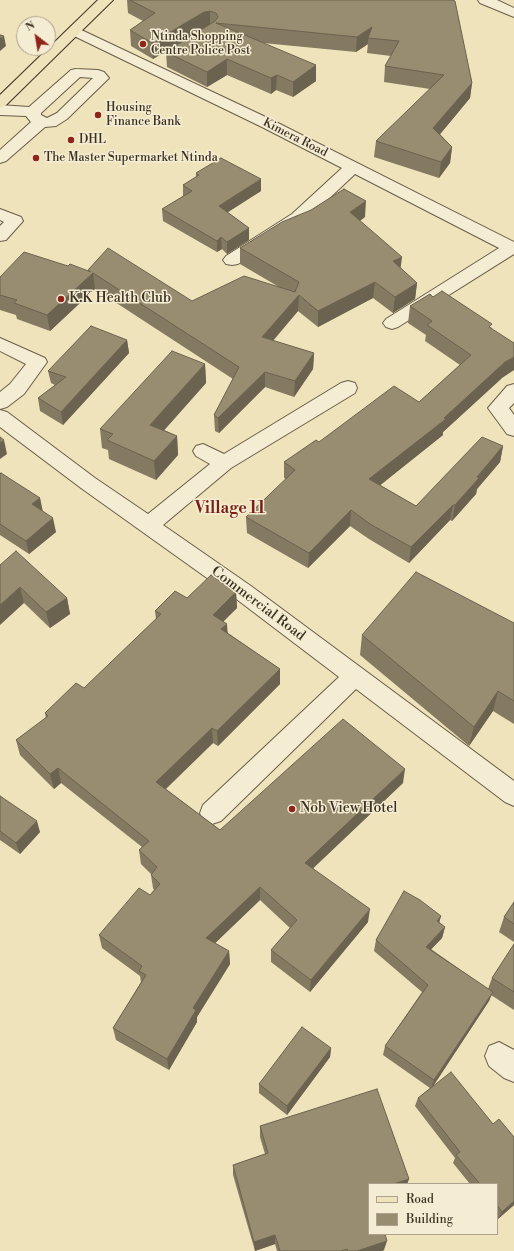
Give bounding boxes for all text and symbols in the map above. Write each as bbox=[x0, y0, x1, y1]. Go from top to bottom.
north arrow bbox=[16, 16, 56, 56]
text: N bbox=[23, 18, 38, 35]
place label: Ntinda Shopping Centre Police Post bbox=[151, 30, 250, 58]
marker: Ntinda Shopping Centre Police Post bbox=[138, 39, 148, 49]
place label: Housing Finance Bank bbox=[106, 101, 181, 129]
marker: Housing Finance Bank bbox=[93, 110, 103, 120]
street label: Kimera Road bbox=[260, 116, 330, 160]
place label: DHL bbox=[79, 133, 106, 147]
marker: DHL bbox=[66, 135, 76, 145]
place label: The Master Supermarket Ntinda bbox=[44, 151, 218, 165]
marker: The Master Supermarket Ntinda bbox=[31, 153, 41, 163]
place label: K.K Health Club bbox=[69, 291, 171, 307]
marker: K.K Health Club bbox=[56, 294, 66, 304]
district label: Village 11 bbox=[195, 499, 265, 519]
street label: Commercial Road bbox=[208, 563, 308, 645]
place label: Nob View Hotel bbox=[300, 801, 397, 817]
marker: Nob View Hotel bbox=[287, 804, 297, 814]
legend bbox=[368, 1183, 498, 1235]
text: Road bbox=[406, 1192, 434, 1207]
text: Building bbox=[406, 1212, 453, 1227]

